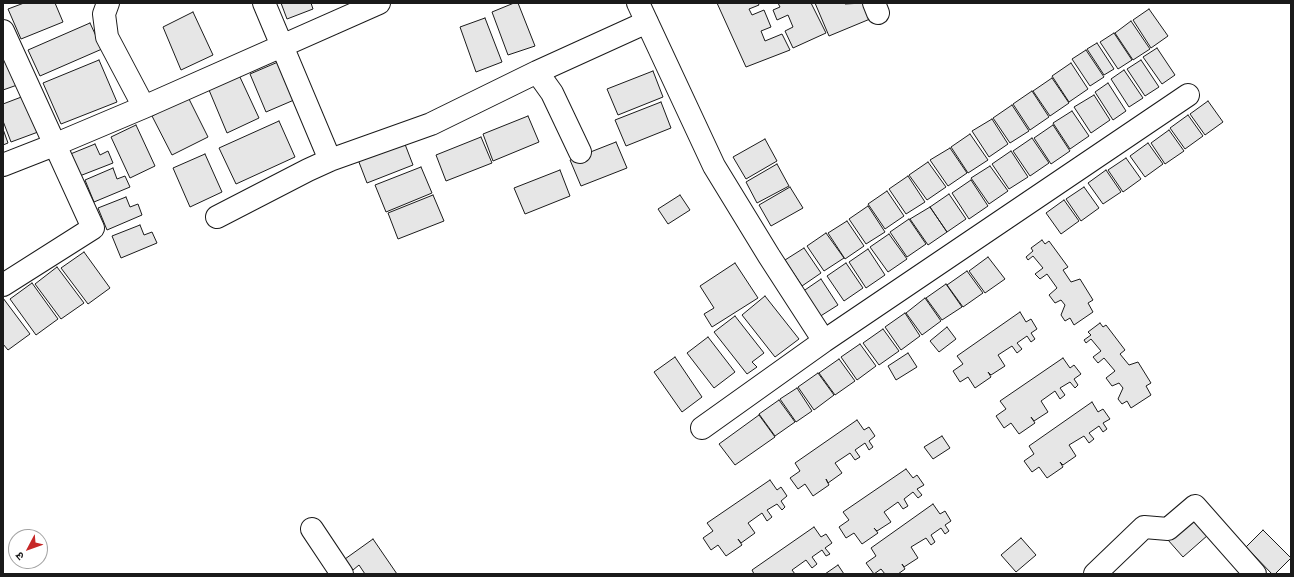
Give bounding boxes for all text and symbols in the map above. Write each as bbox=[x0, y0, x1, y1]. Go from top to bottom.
north arrow bbox=[8, 529, 48, 569]
text: उ bbox=[12, 549, 27, 563]

